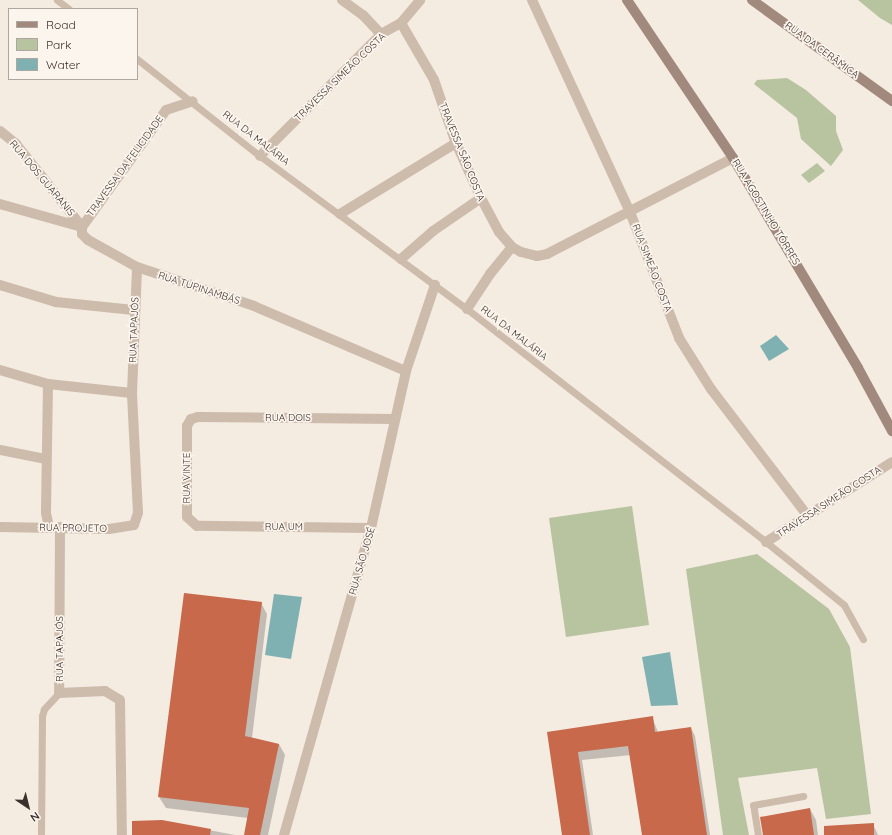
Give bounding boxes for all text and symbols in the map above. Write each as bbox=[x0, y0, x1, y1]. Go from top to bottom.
legend bbox=[8, 8, 138, 80]
text: Road bbox=[46, 17, 76, 32]
street label: RUA DA CERÂMICA bbox=[783, 19, 861, 81]
street label: TRAVESSA SIMEÃO COSTA bbox=[292, 30, 388, 124]
text: Park bbox=[46, 37, 71, 52]
text: Water bbox=[46, 57, 80, 72]
street label: TRAVESSA SÃO COSTA bbox=[437, 101, 487, 203]
street label: RUA DA MALÁRIA bbox=[220, 108, 292, 168]
street label: TRAVESSA DA FELICIDADE bbox=[84, 113, 166, 219]
street label: RUA DOS GUARANIS bbox=[7, 138, 77, 218]
street label: RUA AGOSTINHO TÔRRES bbox=[730, 157, 802, 267]
street label: RUA SIMEÃO COSTA bbox=[630, 222, 674, 314]
street label: RUA TUPINAMBÁS bbox=[157, 269, 241, 307]
street label: RUA TAPAJÓS bbox=[127, 297, 141, 363]
street label: RUA DA MALÁRIA bbox=[478, 303, 550, 363]
street label: RUA DOIS bbox=[265, 412, 311, 424]
street label: RUA VINTE bbox=[181, 452, 193, 504]
street label: TRAVESSA SIMEÃO COSTA bbox=[775, 464, 883, 540]
street label: RUA PROJETO bbox=[39, 521, 107, 535]
street label: RUA UM bbox=[265, 521, 303, 533]
street label: RUA SÃO JOSÉ bbox=[347, 526, 377, 596]
street label: RUA TAPAJÓS bbox=[54, 616, 66, 682]
north arrow bbox=[8, 787, 48, 827]
text: N bbox=[28, 809, 42, 825]

